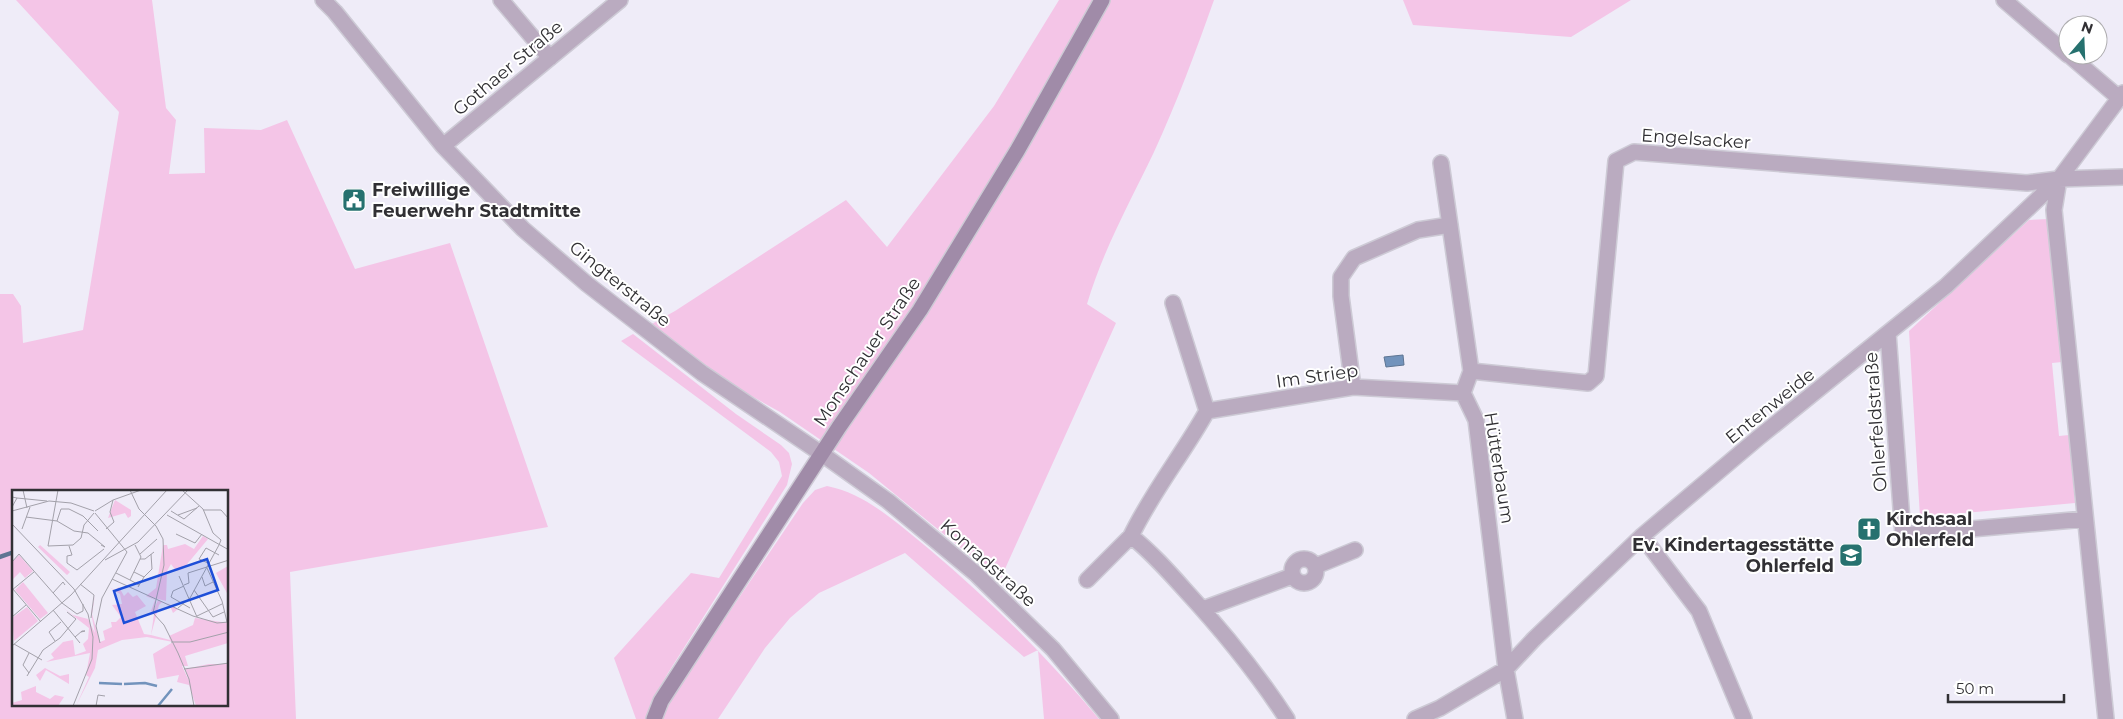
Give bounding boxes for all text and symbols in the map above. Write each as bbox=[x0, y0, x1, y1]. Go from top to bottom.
north arrow bbox=[2058, 15, 2108, 65]
street label: Gothaer Straße bbox=[449, 16, 567, 120]
text: N bbox=[2079, 17, 2096, 38]
street label: Engelsacker bbox=[1640, 124, 1752, 154]
place label: Freiwillige Feuerwehr Stadtmitte bbox=[372, 179, 581, 222]
public building icon: Freiwillige Feuerwehr Stadtmitte bbox=[341, 187, 367, 213]
street label: Gingterstraße bbox=[565, 236, 675, 332]
street label: Monschauer Straße bbox=[809, 273, 925, 431]
street label: Ohlerfeldstraße bbox=[1860, 351, 1892, 493]
street label: Im Striep bbox=[1275, 359, 1359, 393]
street label: Entenweide bbox=[1721, 363, 1819, 449]
street label: Hütterbaum bbox=[1479, 411, 1519, 525]
inset map bbox=[12, 490, 229, 706]
place label: Kirchsaal Ohlerfeld bbox=[1886, 508, 1974, 551]
street label: Konradstraße bbox=[936, 514, 1040, 612]
church icon: Kirchsaal Ohlerfeld bbox=[1856, 516, 1882, 542]
place label: Ev. Kindertagesstätte Ohlerfeld bbox=[1632, 534, 1834, 577]
school or university icon: Ev. Kindertagesstätte Ohlerfeld bbox=[1838, 542, 1864, 568]
scale bar bbox=[1948, 672, 2064, 704]
text: 50 m bbox=[1956, 679, 1994, 698]

